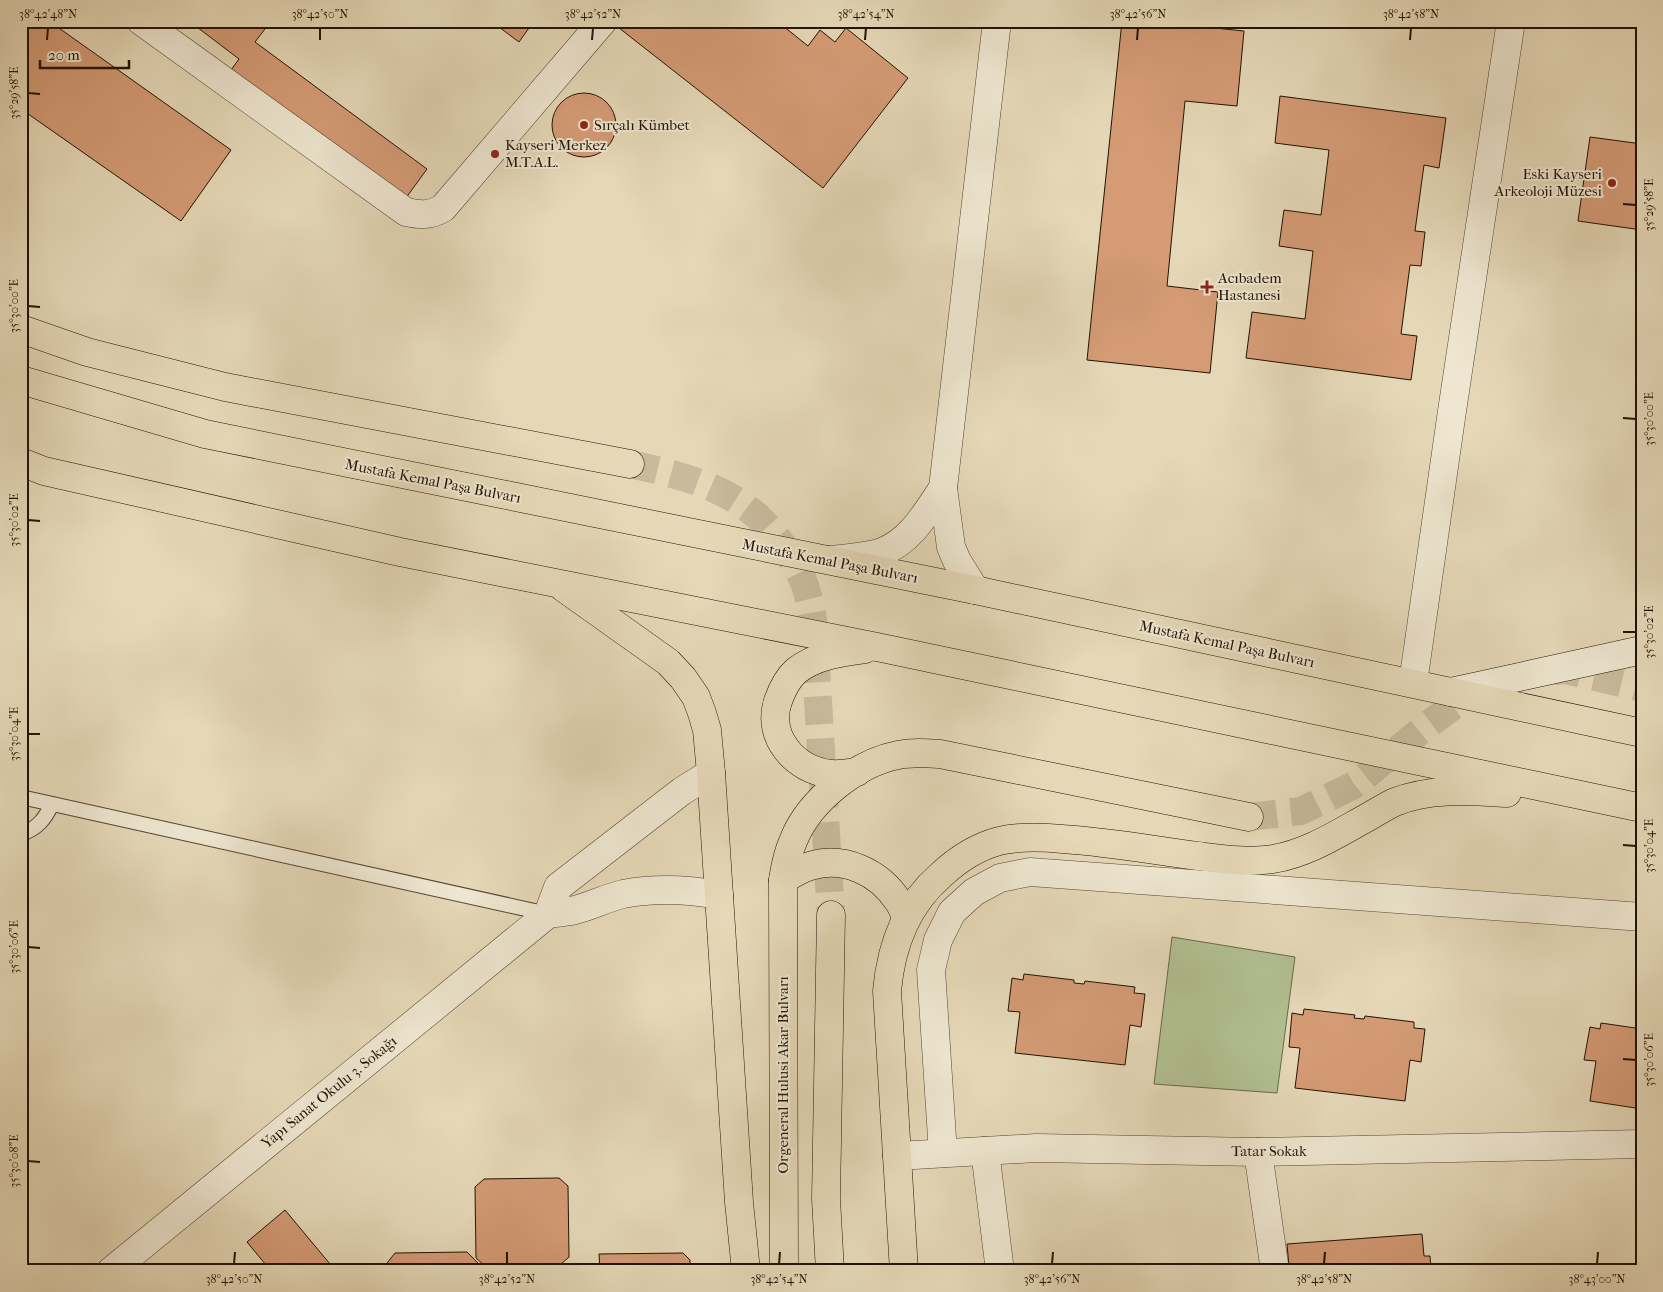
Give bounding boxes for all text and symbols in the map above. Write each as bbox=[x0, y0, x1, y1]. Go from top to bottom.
text: 38°42'48"N bbox=[19, 7, 77, 21]
text: 38°42'50"N bbox=[292, 7, 348, 21]
text: 38°42'52"N bbox=[565, 7, 621, 21]
text: 38°42'54"N bbox=[837, 7, 895, 21]
text: 38°42'56"N bbox=[1110, 7, 1166, 21]
text: 38°42'58"N bbox=[1383, 7, 1439, 21]
scale bar bbox=[40, 38, 129, 70]
text: 20 m bbox=[48, 46, 80, 64]
text: 35°29'58"E bbox=[7, 67, 21, 119]
place label: Sırçalı Kümbet bbox=[594, 116, 691, 134]
marker: Sırçalı Kümbet bbox=[578, 119, 590, 131]
place label: Kayseri Merkez M.T.A.L. bbox=[505, 136, 607, 171]
marker: Kayseri Merkez M.T.A.L. bbox=[489, 148, 501, 160]
place label: Eski Kayseri Arkeoloji Müzesi bbox=[1493, 165, 1603, 200]
marker: Eski Kayseri Arkeoloji Müzesi bbox=[1606, 177, 1618, 189]
text: 35°29'58"E bbox=[1642, 179, 1656, 231]
place label: Acıbadem Hastanesi bbox=[1217, 269, 1282, 304]
text: 35°30'00"E bbox=[7, 279, 21, 333]
marker: Acıbadem Hastanesi bbox=[1200, 280, 1214, 294]
text: 35°30'00"E bbox=[1642, 392, 1656, 446]
street label: Mustafa Kemal Paşa Bulvarı bbox=[344, 455, 523, 507]
text: 35°30'02"E bbox=[7, 493, 21, 547]
street label: Mustafa Kemal Paşa Bulvarı bbox=[741, 535, 920, 587]
text: 35°30'02"E bbox=[1642, 605, 1656, 659]
street label: Mustafa Kemal Paşa Bulvarı bbox=[1138, 617, 1317, 671]
text: 35°30'04"E bbox=[7, 707, 21, 761]
text: 35°30'04"E bbox=[1642, 819, 1656, 873]
text: 35°30'06"E bbox=[7, 920, 21, 974]
street label: Orgeneral Hulusi Akar Bulvarı bbox=[774, 976, 792, 1174]
street label: Yapı Sanat Okulu 3. Sokağı bbox=[257, 1031, 401, 1153]
text: 35°30'06"E bbox=[1642, 1033, 1656, 1087]
text: 35°30'08"E bbox=[7, 1134, 21, 1188]
street label: Tatar Sokak bbox=[1231, 1142, 1307, 1160]
text: 38°42'50"N bbox=[206, 1272, 262, 1286]
text: 38°42'52"N bbox=[479, 1272, 535, 1286]
text: 38°42'54"N bbox=[750, 1272, 808, 1286]
text: 38°42'56"N bbox=[1024, 1272, 1080, 1286]
text: 38°42'58"N bbox=[1296, 1272, 1352, 1286]
text: 38°43'00"N bbox=[1569, 1272, 1625, 1286]

